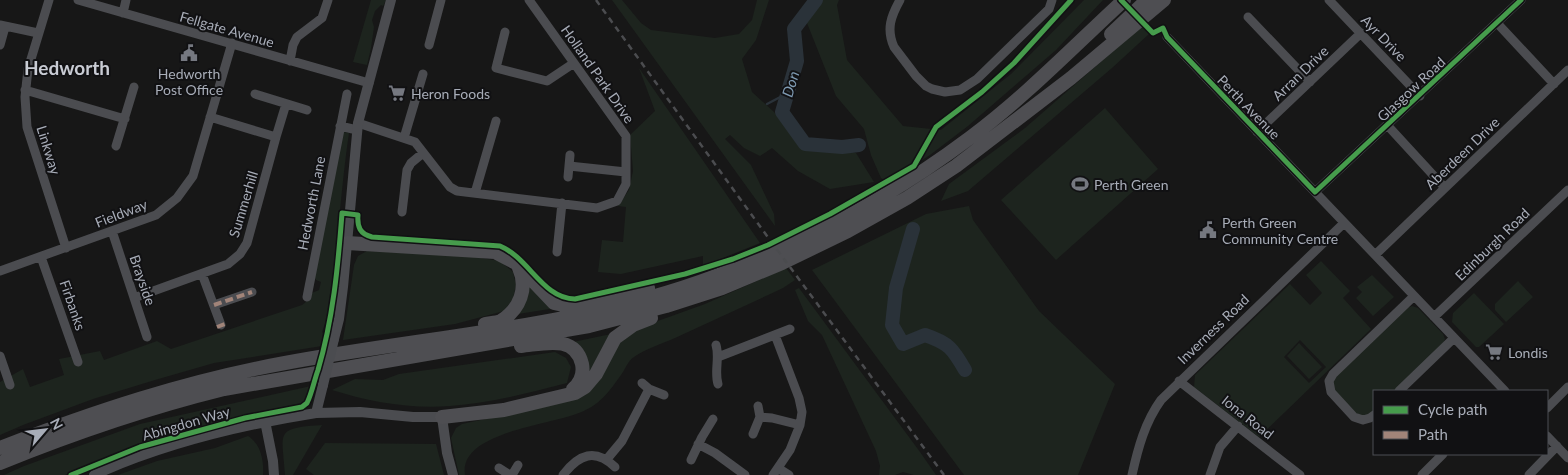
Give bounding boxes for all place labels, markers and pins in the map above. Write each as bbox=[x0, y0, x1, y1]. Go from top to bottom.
public building icon: Hedworth Post Office bbox=[179, 43, 199, 63]
place label: Hedworth Post Office bbox=[155, 65, 223, 98]
supermarket icon: Heron Foods bbox=[387, 83, 407, 103]
place label: Heron Foods bbox=[411, 85, 490, 102]
sports icon: Perth Green bbox=[1070, 174, 1090, 194]
place label: Perth Green bbox=[1094, 176, 1168, 193]
place label: Perth Green Community Centre bbox=[1222, 214, 1338, 247]
public building icon: Perth Green Community Centre bbox=[1198, 220, 1218, 240]
supermarket icon: Londis bbox=[1484, 342, 1504, 362]
place label: Londis bbox=[1508, 344, 1548, 361]

